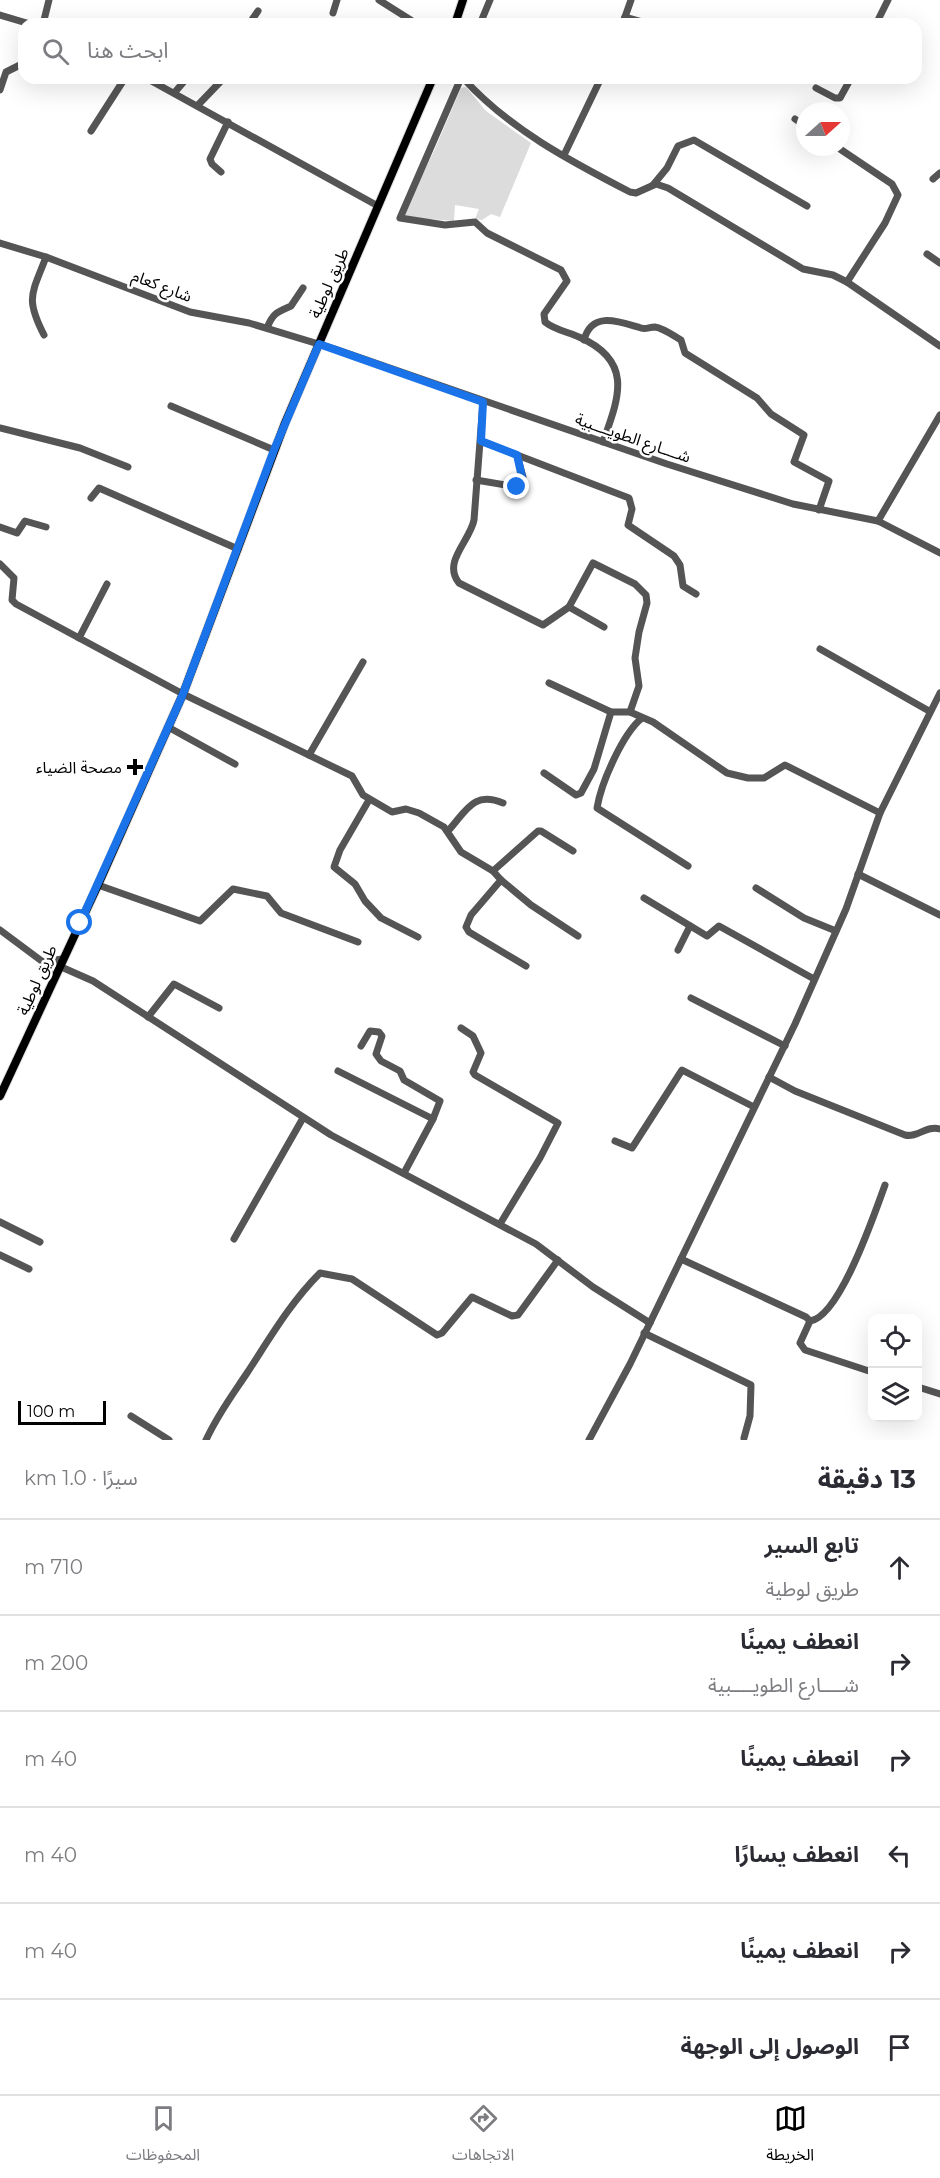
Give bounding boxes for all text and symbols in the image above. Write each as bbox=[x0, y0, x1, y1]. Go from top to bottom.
search box bbox=[18, 18, 922, 84]
icon: search bbox=[39, 35, 72, 68]
text: ابحث هنا bbox=[87, 37, 169, 64]
north arrow bbox=[796, 102, 850, 156]
street label: طريق لوطية bbox=[305, 245, 354, 321]
street label: شارع كعام bbox=[128, 266, 195, 309]
street label: شــــارع الطويــــبية bbox=[572, 409, 693, 469]
route end bbox=[503, 473, 529, 499]
place label: مصحة الضياء bbox=[36, 758, 122, 777]
marker: مصحة الضياء bbox=[126, 758, 144, 776]
route start bbox=[66, 909, 92, 935]
street label: طريق لوطية bbox=[13, 942, 62, 1018]
map controls bbox=[868, 1314, 922, 1422]
button: locate bbox=[868, 1314, 922, 1368]
button: layers bbox=[868, 1368, 922, 1422]
scale bar bbox=[18, 1398, 106, 1426]
text: 100 m bbox=[27, 1402, 75, 1421]
text: 13 دقيقة bbox=[818, 1463, 916, 1495]
text: سيرًا · 1.0 km bbox=[24, 1466, 138, 1490]
text: تابع السير bbox=[765, 1532, 859, 1559]
icon: ahead bbox=[883, 1551, 916, 1584]
text: 710 m bbox=[24, 1555, 83, 1579]
text: طريق لوطية bbox=[765, 1577, 859, 1601]
text: انعطف يمينًا bbox=[740, 1628, 859, 1655]
icon: right bbox=[883, 1647, 916, 1680]
text: 200 m bbox=[24, 1651, 88, 1675]
text: شــــارع الطويــــبية bbox=[708, 1673, 859, 1697]
icon: right bbox=[883, 1743, 916, 1776]
text: انعطف يمينًا bbox=[740, 1745, 859, 1772]
text: 40 m bbox=[24, 1747, 77, 1771]
icon: left bbox=[883, 1839, 916, 1872]
text: انعطف يسارًا bbox=[735, 1841, 859, 1868]
text: 40 m bbox=[24, 1843, 77, 1867]
icon: right bbox=[883, 1935, 916, 1968]
text: انعطف يمينًا bbox=[740, 1937, 859, 1964]
text: 40 m bbox=[24, 1939, 77, 1963]
icon: arrive bbox=[883, 2031, 916, 2064]
text: الوصول إلى الوجهة bbox=[680, 2033, 859, 2060]
tab: المحفوظات bbox=[126, 2102, 200, 2172]
tab: الاتجاهات bbox=[452, 2102, 514, 2172]
tab: الخريطة bbox=[766, 2102, 814, 2172]

